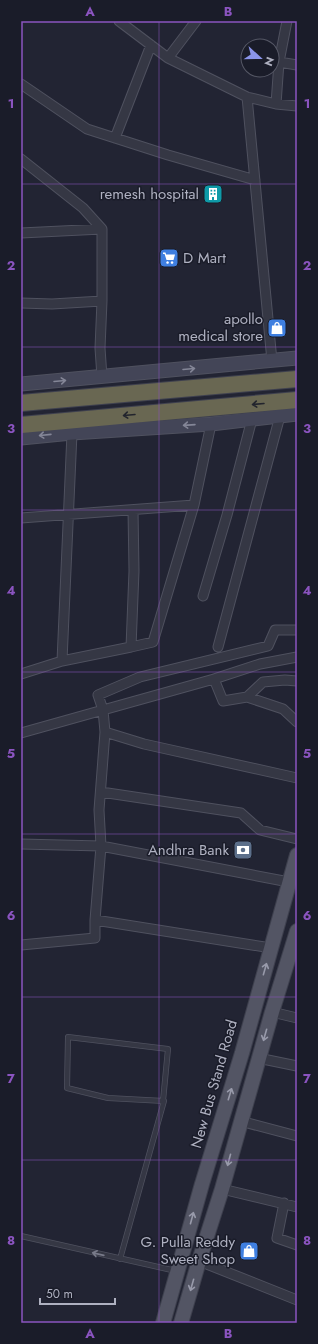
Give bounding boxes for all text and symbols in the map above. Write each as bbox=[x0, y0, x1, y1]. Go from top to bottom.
text: A bbox=[84, 2, 95, 21]
text: B bbox=[224, 2, 233, 21]
north arrow bbox=[240, 38, 280, 78]
text: N bbox=[260, 55, 278, 69]
text: 1 bbox=[8, 94, 14, 113]
text: 1 bbox=[304, 94, 310, 113]
place label: remesh hospital bbox=[100, 183, 199, 205]
building icon: remesh hospital bbox=[202, 183, 224, 205]
supermarket icon: D Mart bbox=[158, 247, 180, 269]
place label: D Mart bbox=[183, 247, 226, 269]
text: 2 bbox=[7, 256, 15, 275]
text: 2 bbox=[303, 256, 311, 275]
place label: apollo medical store bbox=[178, 308, 263, 347]
shop icon: apollo medical store bbox=[266, 317, 288, 339]
one-way arrow bbox=[182, 365, 195, 372]
one-way arrow bbox=[53, 377, 66, 384]
one-way arrow bbox=[252, 400, 265, 407]
one-way arrow bbox=[123, 412, 136, 419]
text: 3 bbox=[7, 419, 15, 438]
text: 3 bbox=[303, 419, 311, 438]
one-way arrow bbox=[183, 421, 196, 429]
one-way arrow bbox=[39, 432, 52, 439]
text: 4 bbox=[6, 581, 16, 600]
text: 4 bbox=[302, 581, 312, 600]
text: 5 bbox=[7, 744, 15, 763]
text: 5 bbox=[303, 744, 311, 763]
place label: Andhra Bank bbox=[148, 839, 229, 861]
bank icon: Andhra Bank bbox=[232, 839, 254, 861]
text: 6 bbox=[7, 906, 16, 925]
text: 6 bbox=[303, 906, 312, 925]
one-way arrow bbox=[262, 962, 269, 975]
street label: New Bus Stand Road bbox=[185, 1017, 243, 1151]
one-way arrow bbox=[261, 1029, 268, 1042]
text: 7 bbox=[7, 1069, 15, 1088]
text: 7 bbox=[303, 1069, 311, 1088]
one-way arrow bbox=[226, 1088, 234, 1100]
one-way arrow bbox=[225, 1154, 233, 1167]
one-way arrow bbox=[189, 1212, 196, 1225]
text: 8 bbox=[7, 1231, 15, 1250]
place label: G. Pulla Reddy Sweet Shop bbox=[141, 1231, 235, 1270]
text: 8 bbox=[303, 1231, 311, 1250]
shop icon: G. Pulla Reddy Sweet Shop bbox=[238, 1240, 260, 1262]
one-way arrow bbox=[92, 1250, 105, 1258]
one-way arrow bbox=[188, 1278, 195, 1291]
scale bar bbox=[40, 1280, 115, 1306]
text: 50 m bbox=[46, 1285, 73, 1303]
text: A bbox=[84, 1324, 95, 1343]
text: B bbox=[224, 1324, 233, 1343]

